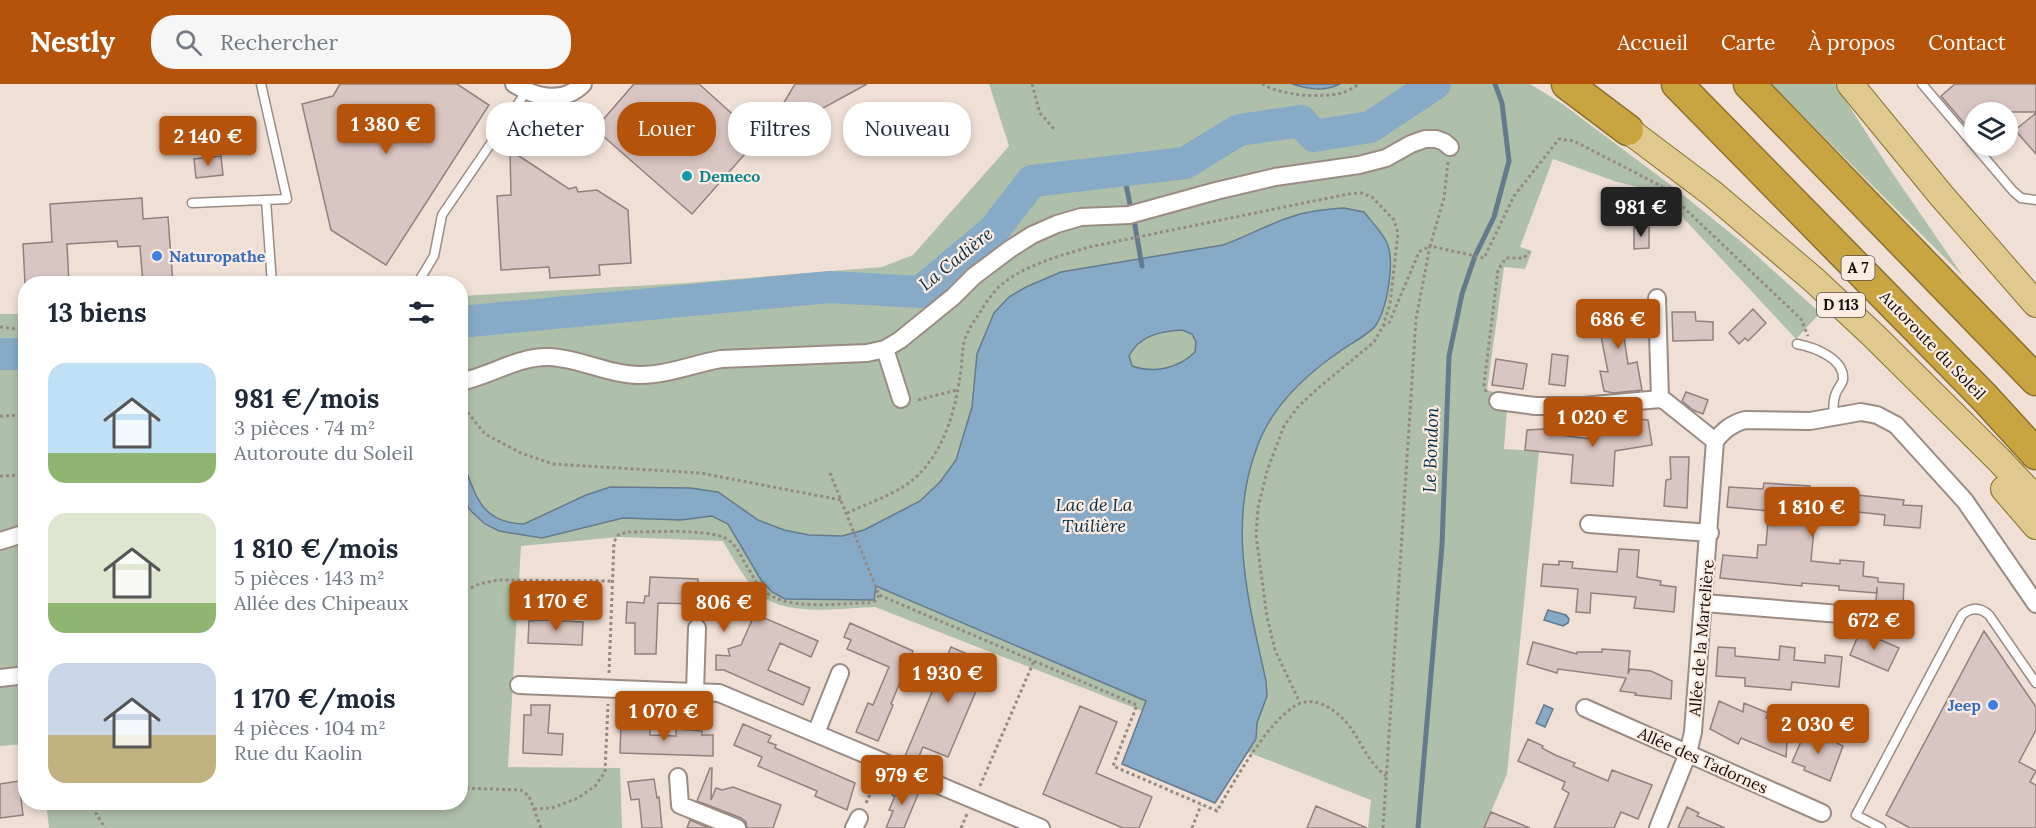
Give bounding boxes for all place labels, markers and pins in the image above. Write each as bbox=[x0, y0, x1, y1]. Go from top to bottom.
pin: 1 380 € bbox=[331, 104, 441, 155]
pin: 2 140 € bbox=[153, 116, 263, 167]
place label: Demeco bbox=[699, 166, 760, 186]
marker: Demeco bbox=[680, 169, 694, 183]
pin: 981 € bbox=[1599, 187, 1683, 238]
place label: Naturopathe bbox=[169, 246, 266, 266]
marker: Naturopathe bbox=[150, 249, 164, 263]
pin: 686 € bbox=[1576, 299, 1660, 350]
pin: 1 020 € bbox=[1538, 397, 1648, 448]
pin: 1 810 € bbox=[1757, 487, 1867, 538]
pin: 1 170 € bbox=[501, 581, 611, 632]
pin: 806 € bbox=[682, 582, 766, 633]
pin: 672 € bbox=[1832, 600, 1916, 651]
pin: 1 930 € bbox=[893, 653, 1003, 704]
pin: 1 070 € bbox=[609, 691, 719, 742]
place label: Jeep bbox=[1947, 695, 1981, 715]
marker: Jeep bbox=[1986, 698, 2000, 712]
pin: 2 030 € bbox=[1763, 704, 1873, 755]
pin: 979 € bbox=[860, 755, 944, 806]

